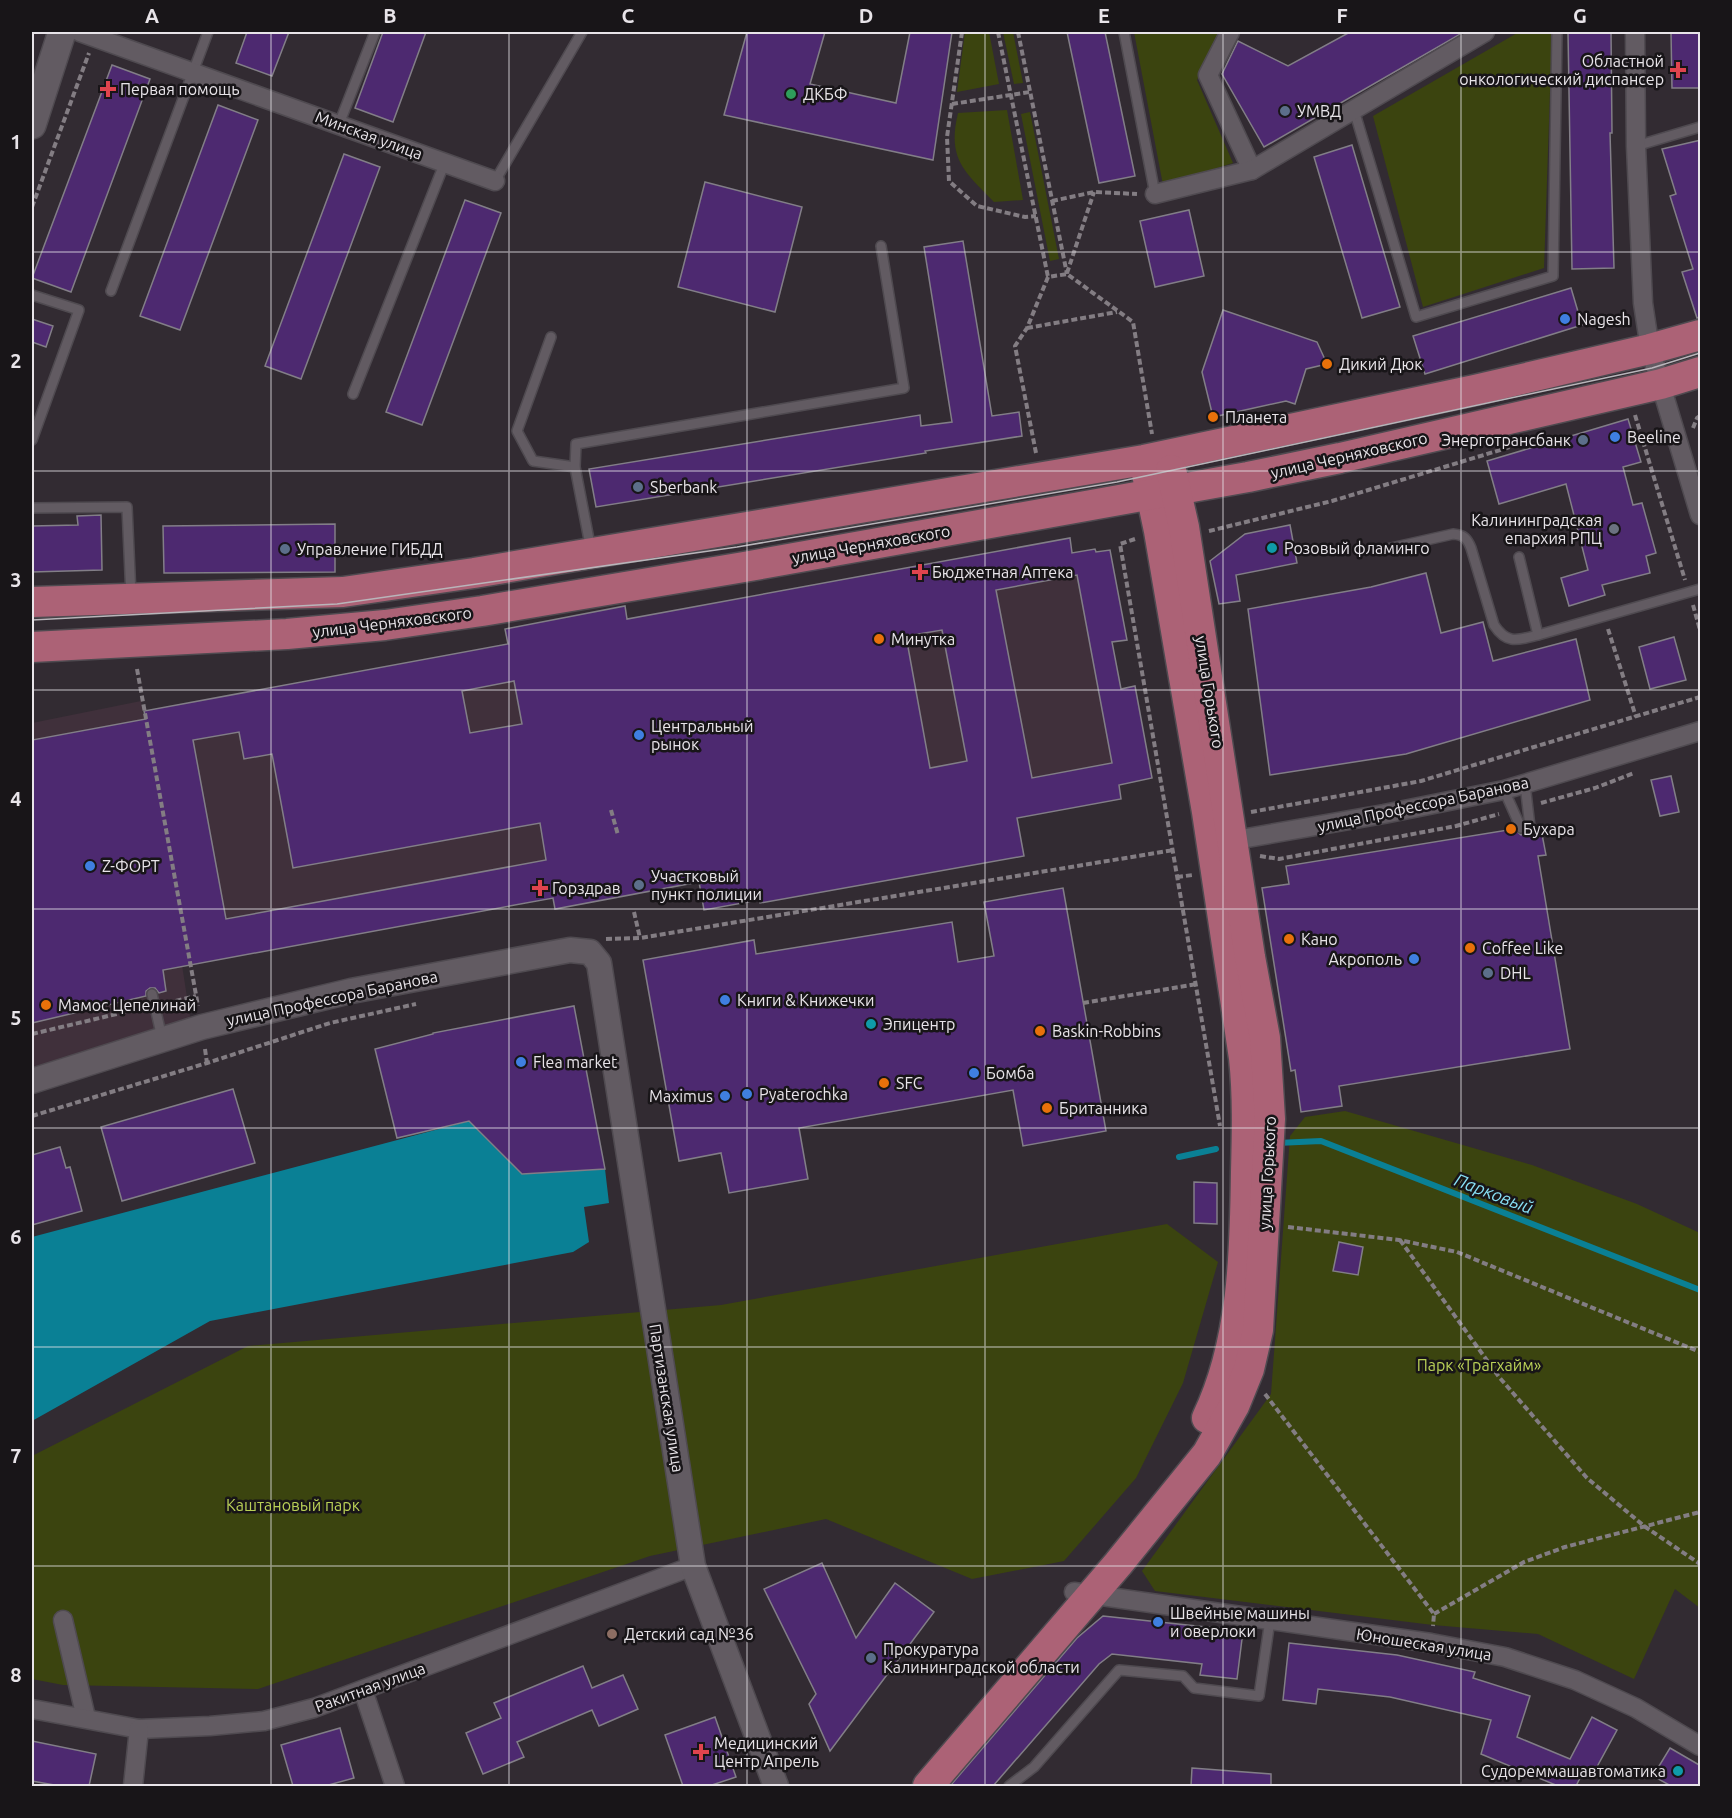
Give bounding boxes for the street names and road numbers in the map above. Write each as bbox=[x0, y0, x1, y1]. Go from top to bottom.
street label: Минская улица bbox=[313, 107, 425, 163]
street label: улица Черняховского bbox=[1269, 428, 1429, 482]
street label: улица Черняховского bbox=[791, 521, 951, 567]
street label: улица Черняховского bbox=[311, 603, 473, 641]
street label: улица Горького bbox=[1192, 634, 1228, 750]
street label: улица Профессора Баранова bbox=[1316, 773, 1530, 835]
street label: улица Профессора Баранова bbox=[225, 967, 439, 1029]
street label: улица Горького bbox=[1255, 1116, 1279, 1230]
street label: Партизанская улица bbox=[646, 1322, 688, 1474]
street label: Юношеская улица bbox=[1355, 1624, 1493, 1664]
street label: Ракитная улица bbox=[312, 1659, 428, 1715]

